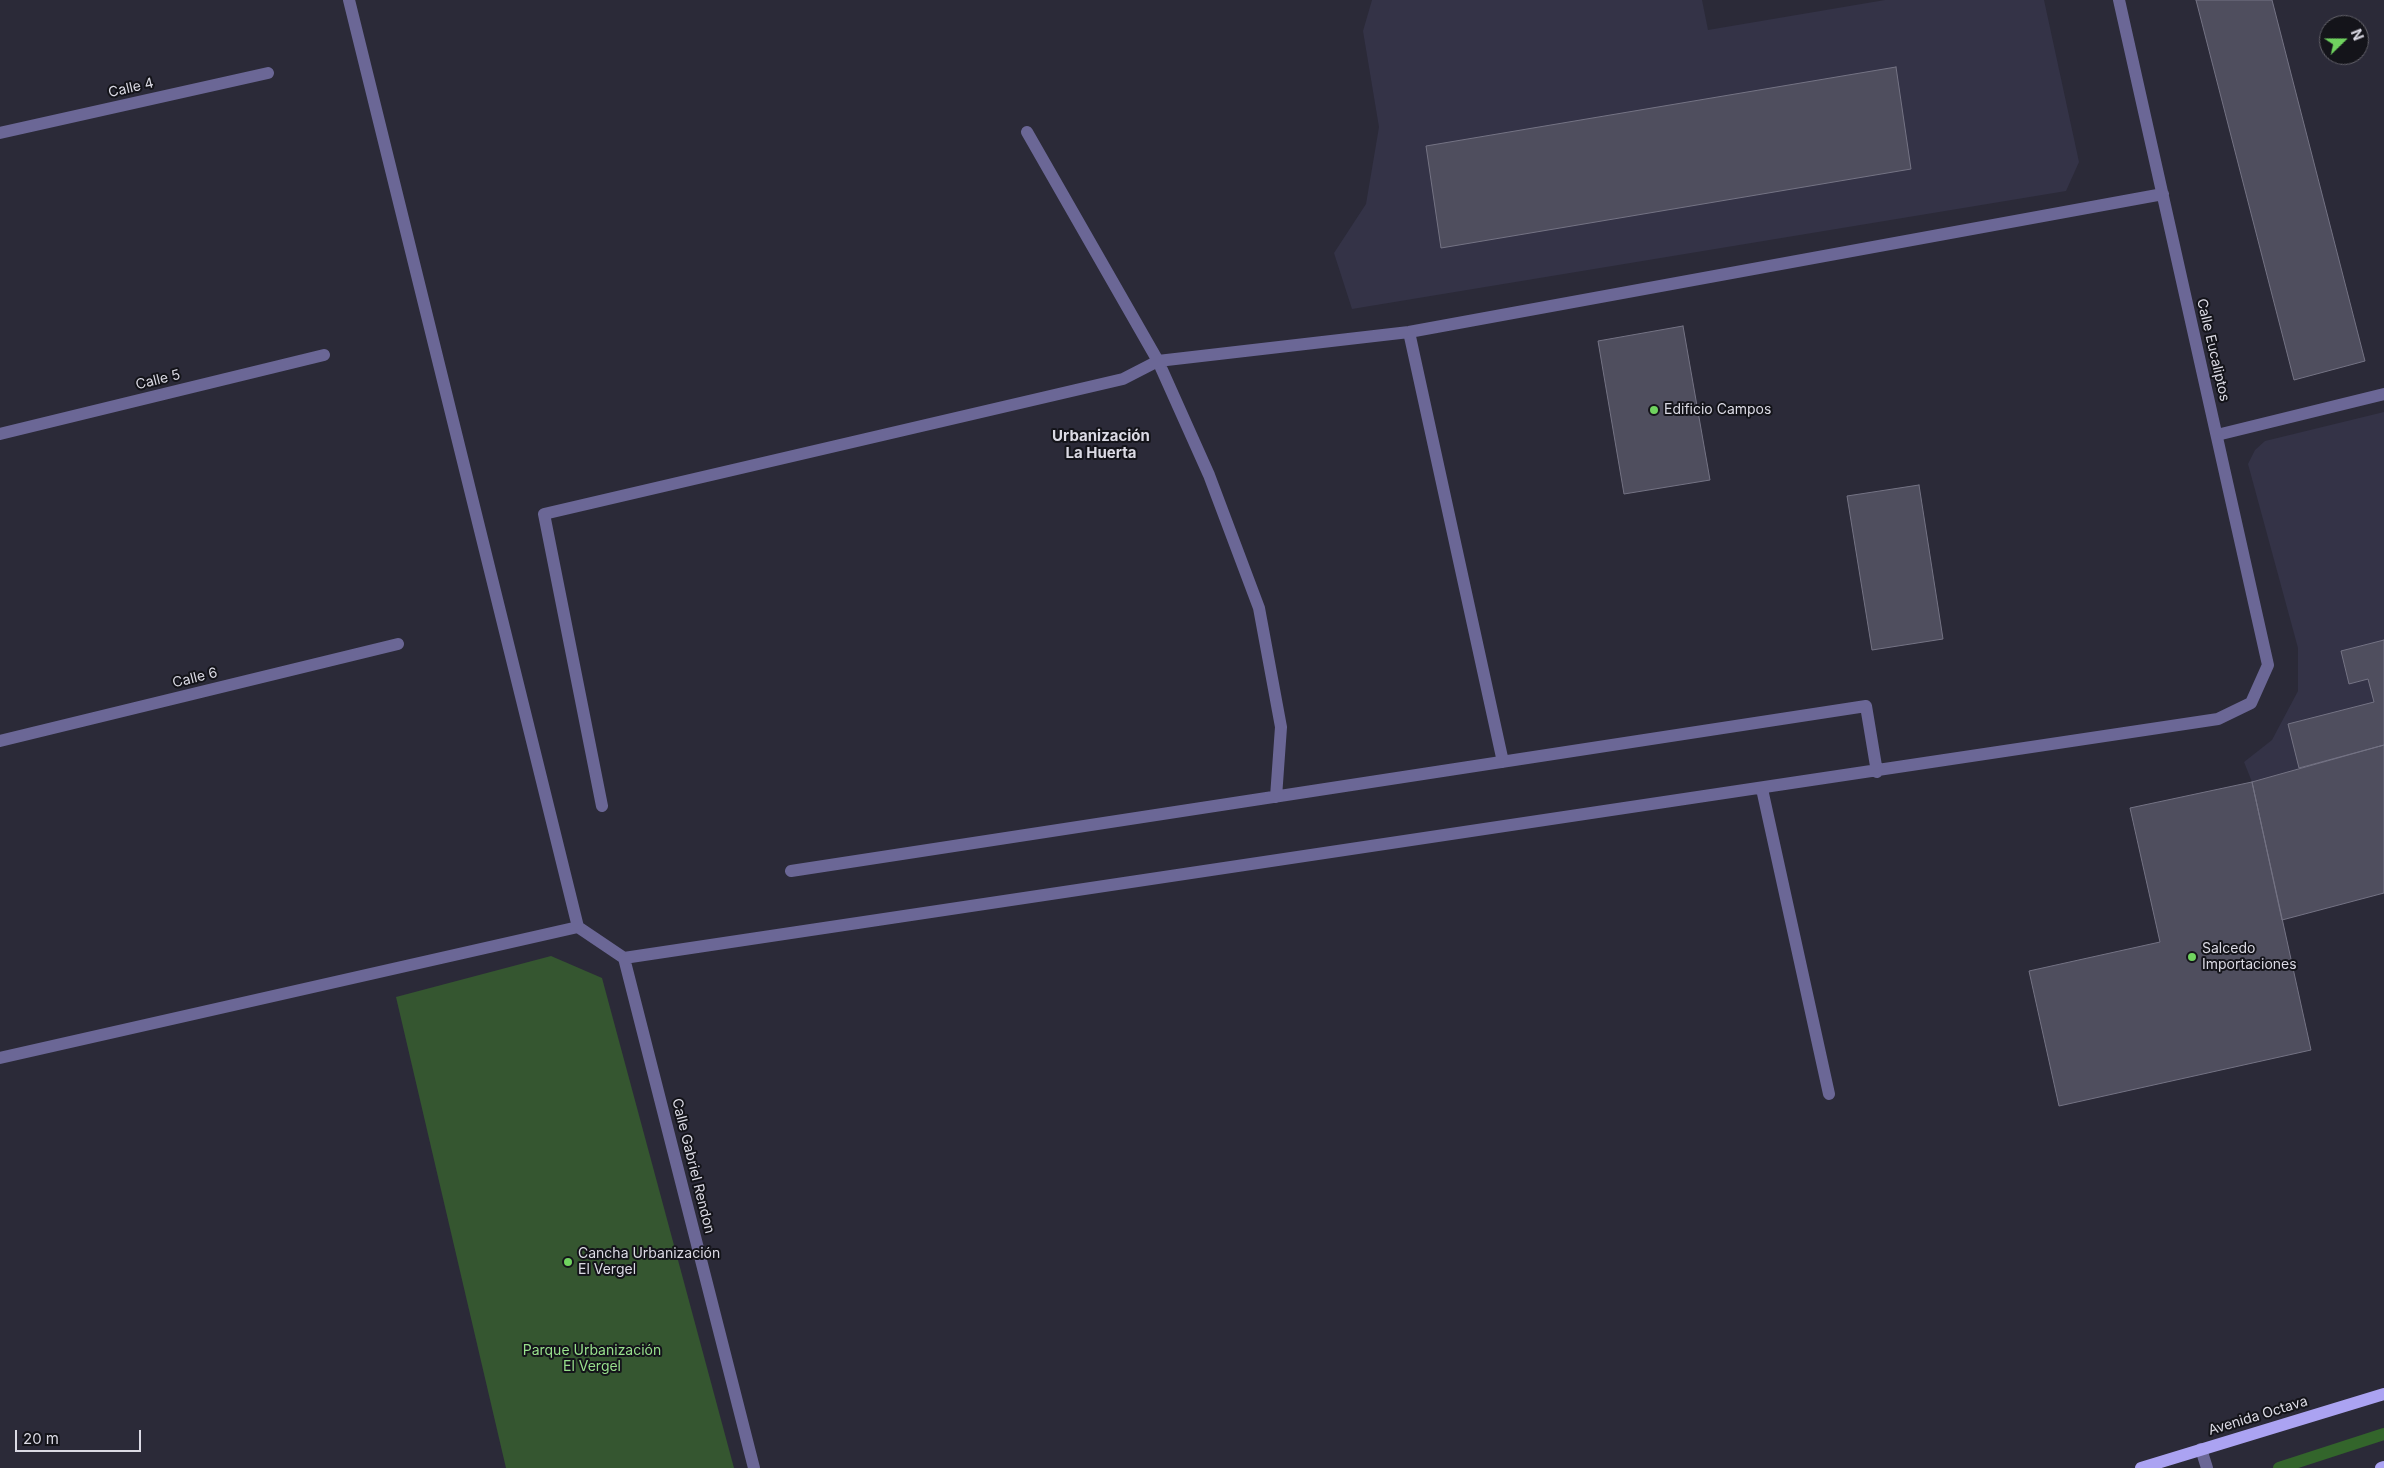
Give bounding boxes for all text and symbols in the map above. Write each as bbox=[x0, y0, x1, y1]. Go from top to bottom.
north arrow bbox=[2319, 15, 2369, 65]
text: N bbox=[2348, 26, 2367, 43]
street label: Calle 4 bbox=[107, 75, 155, 101]
street label: Calle Eucaliptos bbox=[2193, 297, 2233, 403]
street label: Calle 5 bbox=[134, 366, 182, 394]
place label: Edificio Campos bbox=[1664, 402, 1771, 418]
marker: Edificio Campos bbox=[1648, 404, 1660, 416]
district label: Urbanización La Huerta bbox=[1052, 427, 1150, 462]
street label: Calle 6 bbox=[171, 664, 219, 692]
place label: Salcedo Importaciones bbox=[2202, 941, 2297, 974]
marker: Salcedo Importaciones bbox=[2186, 951, 2198, 963]
street label: Calle Gabriel Rendon bbox=[668, 1097, 718, 1235]
place label: Cancha Urbanización El Vergel bbox=[578, 1246, 720, 1278]
marker: Cancha Urbanización El Vergel bbox=[562, 1256, 574, 1268]
park label: Parque Urbanización El Vergel bbox=[523, 1343, 661, 1375]
street label: Avenida Octava bbox=[2206, 1393, 2310, 1439]
scale bar bbox=[18, 1420, 144, 1452]
text: 20 m bbox=[23, 1429, 59, 1448]

